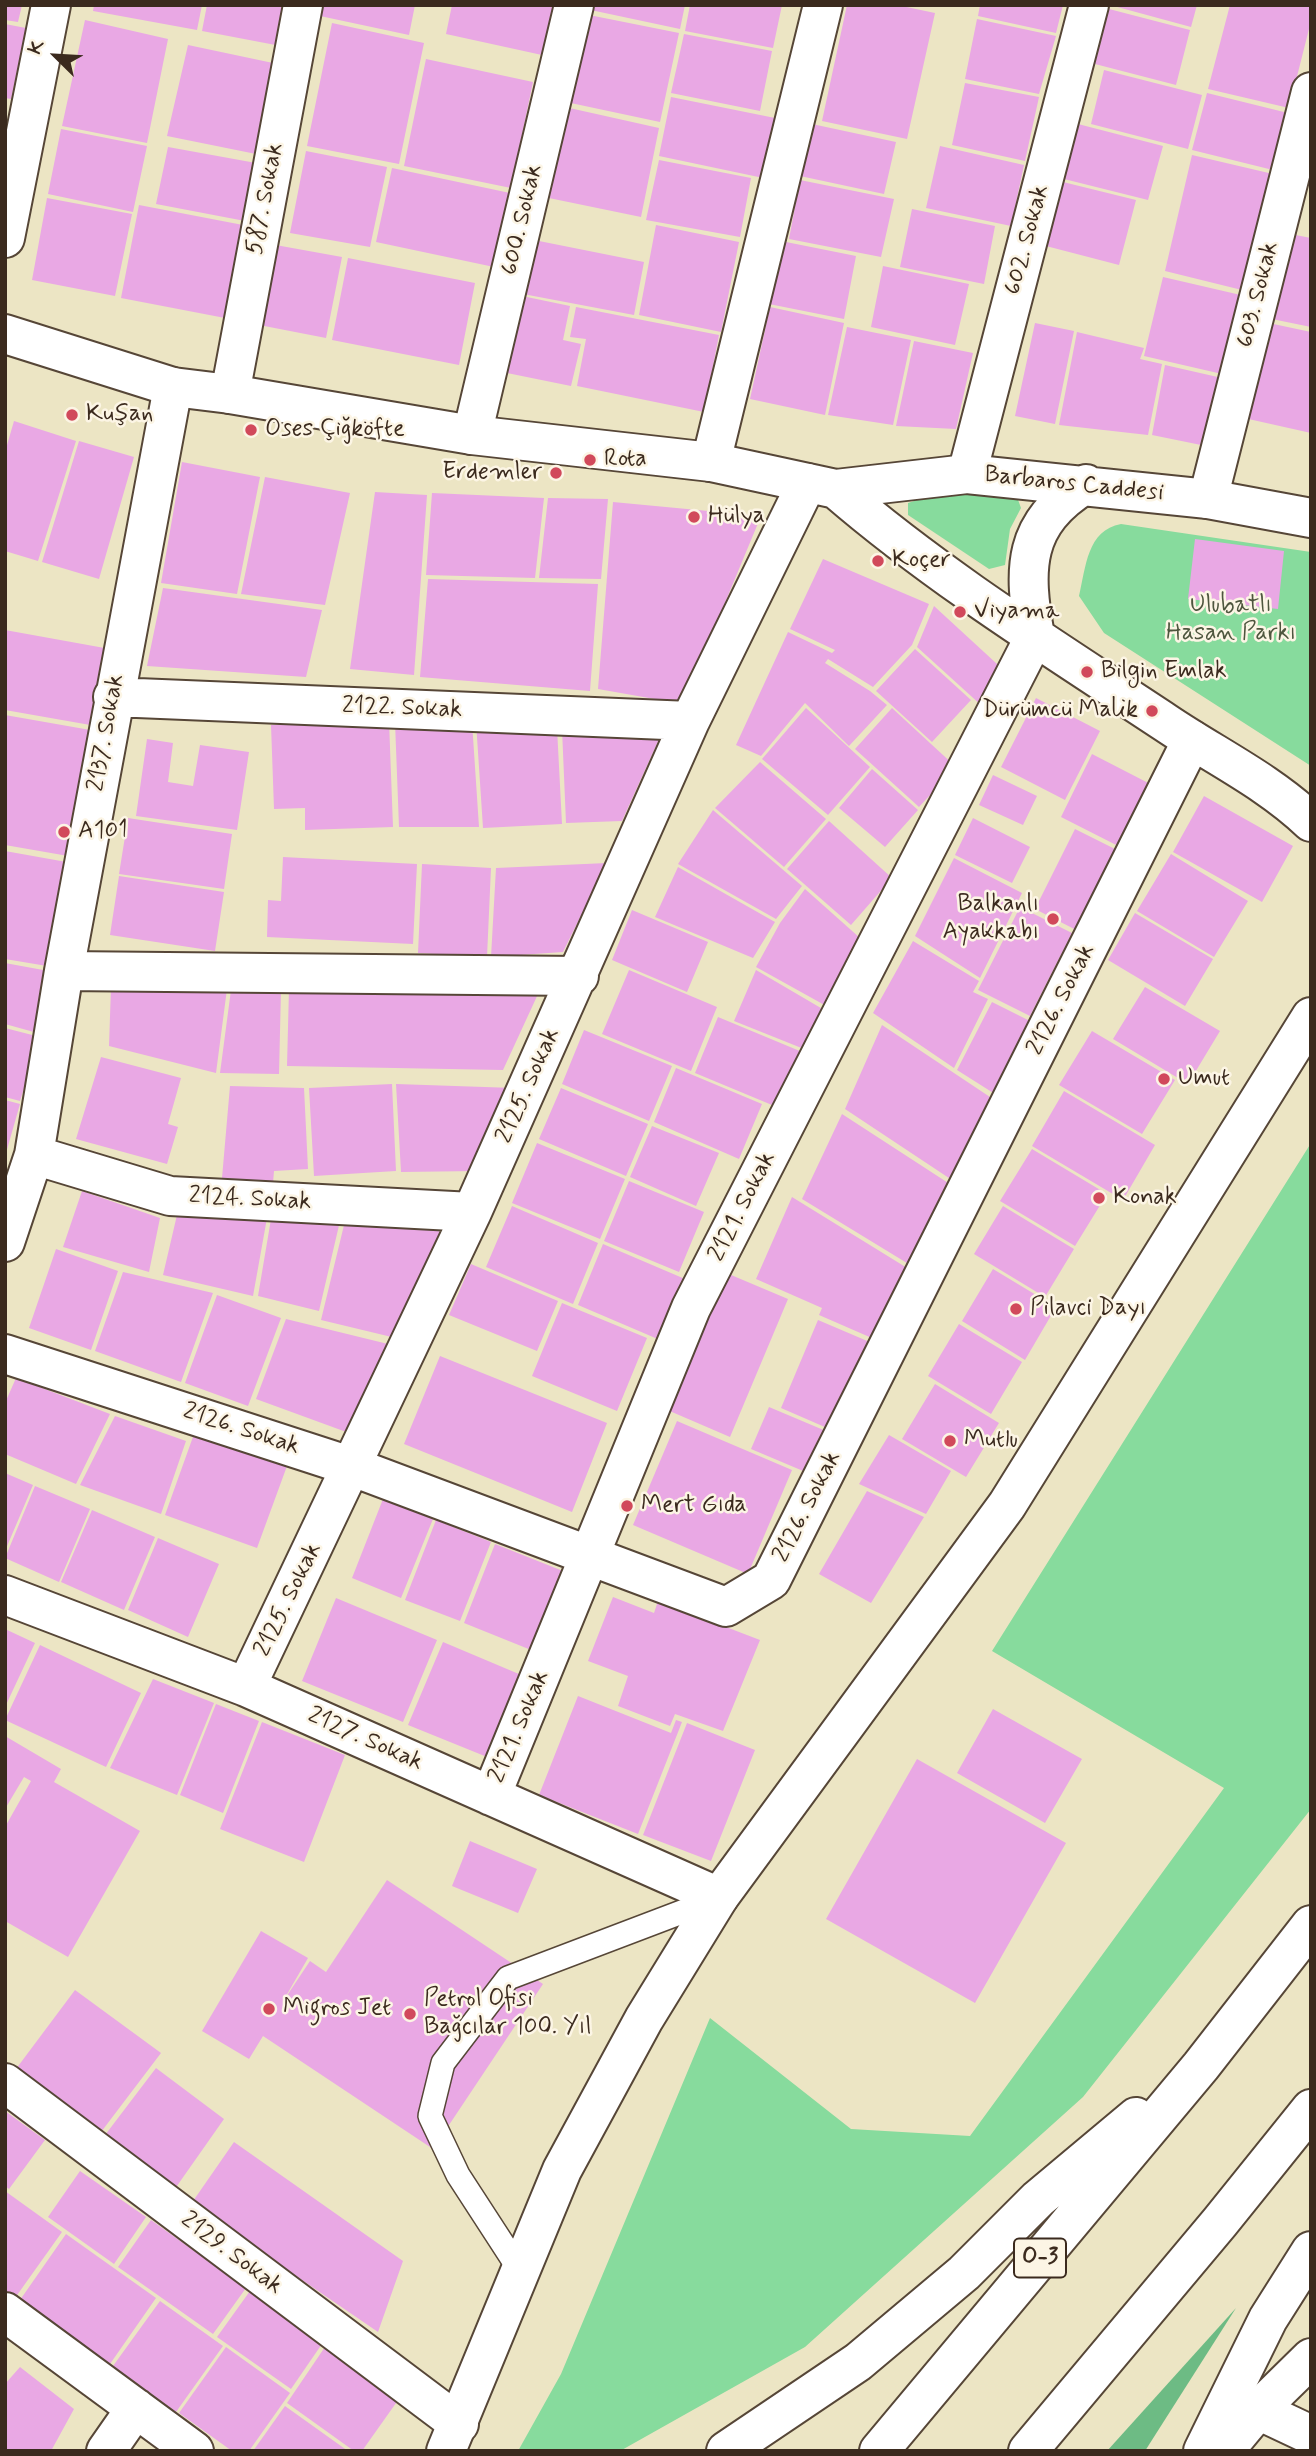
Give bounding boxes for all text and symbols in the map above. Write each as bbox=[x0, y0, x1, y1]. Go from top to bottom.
north arrow bbox=[21, 21, 91, 91]
text: K bbox=[22, 36, 51, 58]
street label: 587. Sokak bbox=[241, 141, 291, 257]
street label: 600. Sokak bbox=[496, 162, 550, 278]
street label: 602. Sokak bbox=[1000, 182, 1056, 298]
street label: 603. Sokak bbox=[1232, 239, 1286, 351]
place label: Kuşan bbox=[86, 401, 153, 429]
marker: Kuşan bbox=[64, 407, 80, 423]
place label: Oses Çiğköfte bbox=[265, 416, 405, 444]
marker: Oses Çiğköfte bbox=[243, 422, 259, 438]
place label: Rota bbox=[604, 446, 647, 474]
marker: Rota bbox=[582, 452, 598, 468]
place label: Erdemler bbox=[442, 459, 542, 487]
street label: Barbaros Caddesi bbox=[983, 461, 1165, 509]
marker: Erdemler bbox=[548, 465, 564, 481]
place label: Hülya bbox=[708, 503, 765, 531]
marker: Hülya bbox=[686, 509, 702, 525]
place label: Koçer bbox=[892, 547, 951, 575]
marker: Koçer bbox=[870, 553, 886, 569]
park label: Ulubatlı Hasan Parkı bbox=[1166, 592, 1296, 648]
place label: Viyama bbox=[974, 598, 1059, 626]
marker: Viyama bbox=[952, 604, 968, 620]
place label: Bilgin Emlak bbox=[1101, 658, 1227, 686]
marker: Bilgin Emlak bbox=[1079, 664, 1095, 680]
street label: 2137. Sokak bbox=[83, 672, 131, 794]
street label: 2122. Sokak bbox=[341, 693, 463, 725]
place label: Dürümcü Malik bbox=[982, 697, 1138, 725]
marker: Dürümcü Malik bbox=[1144, 703, 1160, 719]
place label: A101 bbox=[78, 818, 127, 846]
marker: A101 bbox=[56, 824, 72, 840]
place label: Balkanlı Ayakkabı bbox=[943, 891, 1039, 947]
marker: Balkanlı Ayakkabı bbox=[1045, 911, 1061, 927]
street label: 2126. Sokak bbox=[1022, 940, 1102, 1060]
street label: 2125. Sokak bbox=[491, 1024, 567, 1148]
place label: Umut bbox=[1178, 1065, 1230, 1093]
marker: Umut bbox=[1156, 1071, 1172, 1087]
street label: 2121. Sokak bbox=[703, 1147, 783, 1267]
street label: 2124. Sokak bbox=[188, 1182, 312, 1218]
place label: Konak bbox=[1113, 1184, 1177, 1212]
marker: Konak bbox=[1091, 1190, 1107, 1206]
place label: Pilavci Dayı bbox=[1030, 1295, 1146, 1323]
marker: Pilavci Dayı bbox=[1008, 1301, 1024, 1317]
street label: 2126. Sokak bbox=[179, 1398, 303, 1462]
place label: Mutlu bbox=[964, 1427, 1018, 1455]
marker: Mutlu bbox=[942, 1433, 958, 1449]
street label: 2126. Sokak bbox=[768, 1447, 848, 1567]
place label: Mert Gıda bbox=[641, 1492, 747, 1520]
marker: Mert Gıda bbox=[619, 1498, 635, 1514]
street label: 2125. Sokak bbox=[249, 1538, 329, 1662]
street label: 2121. Sokak bbox=[483, 1666, 557, 1788]
street label: 2127. Sokak bbox=[303, 1702, 427, 1778]
place label: Petrol Ofisi Bağcılar 100. Yıl bbox=[424, 1986, 591, 2042]
place label: Migros Jet bbox=[283, 1995, 391, 2023]
marker: Migros Jet bbox=[261, 2001, 277, 2017]
marker: Petrol Ofisi Bağcılar 100. Yıl bbox=[402, 2006, 418, 2022]
street label: 2129. Sokak bbox=[174, 2206, 288, 2302]
road number: O-3 bbox=[1014, 2238, 1066, 2278]

